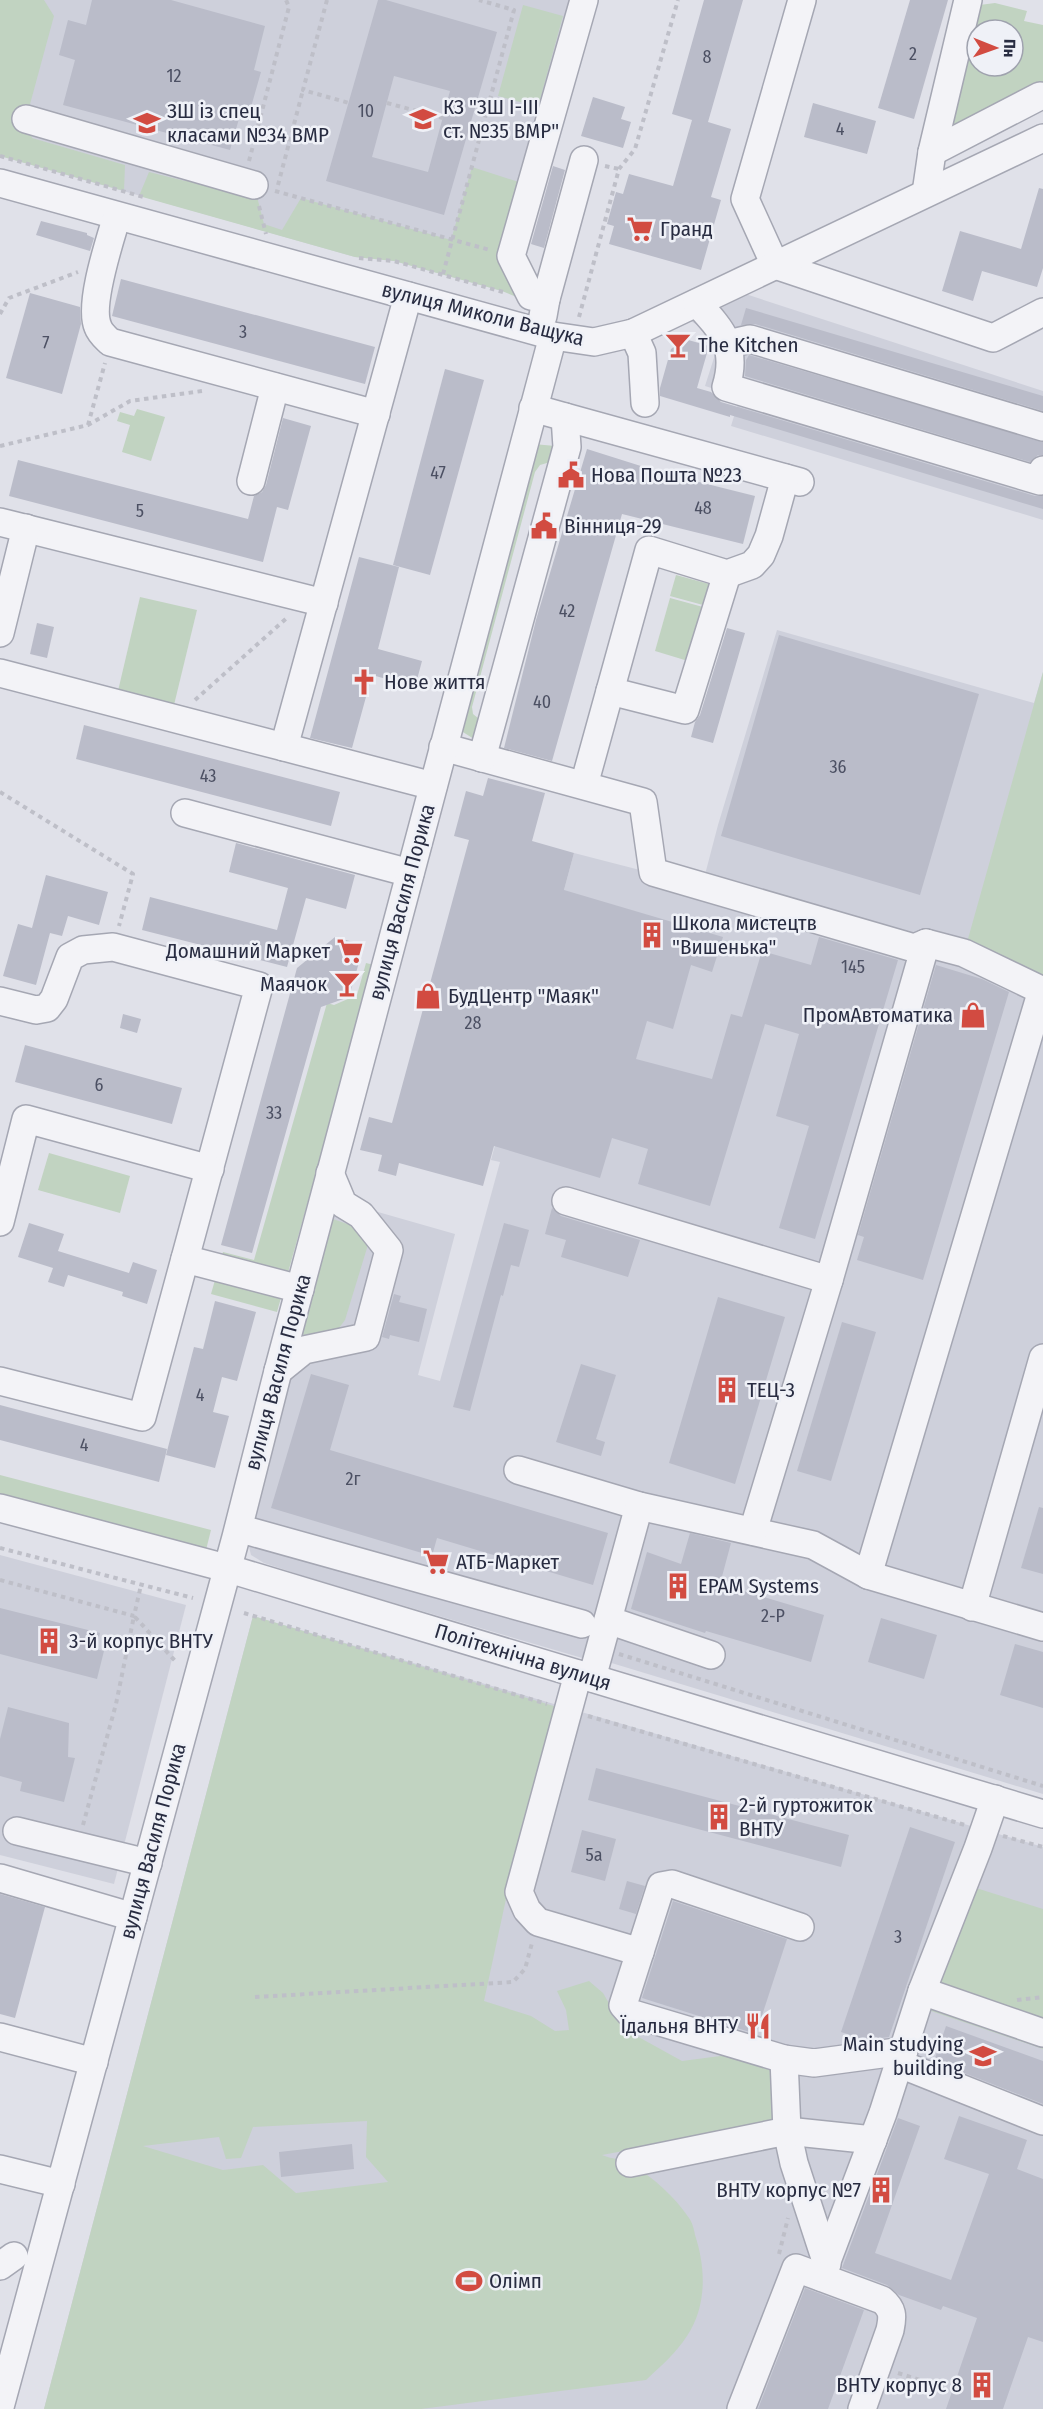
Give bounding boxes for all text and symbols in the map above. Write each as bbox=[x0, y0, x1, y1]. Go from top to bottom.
north arrow bbox=[965, 18, 1025, 78]
text: Пн bbox=[1000, 39, 1019, 57]
house number: 2 bbox=[909, 43, 917, 65]
house number: 8 bbox=[703, 46, 712, 68]
house number: 12 bbox=[167, 65, 182, 87]
place label: КЗ "ЗШ І-ІІІ ст. №35 ВМР" bbox=[443, 94, 559, 144]
place label: ЗШ із спец класами №34 ВМР bbox=[167, 98, 329, 148]
house number: 10 bbox=[358, 100, 374, 122]
school or university icon: КЗ "ЗШ І-ІІІ ст. №35 ВМР" bbox=[408, 104, 438, 134]
school or university icon: ЗШ із спец класами №34 ВМР bbox=[132, 108, 162, 138]
house number: 4 bbox=[836, 118, 845, 140]
supermarket icon: Гранд bbox=[625, 214, 655, 244]
place label: Гранд bbox=[660, 216, 713, 242]
street label: вулиця Миколи Ващука bbox=[379, 276, 587, 352]
house number: 3 bbox=[239, 321, 247, 343]
bar icon: The Kitchen bbox=[663, 330, 693, 360]
house number: 7 bbox=[42, 332, 50, 354]
place label: The Kitchen bbox=[698, 332, 799, 358]
public building icon: Нова Пошта №23 bbox=[556, 460, 586, 490]
house number: 47 bbox=[430, 462, 446, 484]
place label: Нова Пошта №23 bbox=[591, 462, 742, 488]
house number: 48 bbox=[694, 497, 712, 519]
house number: 5 bbox=[136, 500, 144, 522]
public building icon: Вінниця-29 bbox=[529, 511, 559, 541]
place label: Вінниця-29 bbox=[564, 513, 662, 539]
house number: 42 bbox=[559, 600, 575, 622]
church icon: Нове життя bbox=[349, 667, 379, 697]
place label: Нове життя bbox=[384, 669, 486, 695]
house number: 40 bbox=[533, 691, 551, 713]
house number: 36 bbox=[829, 756, 847, 778]
house number: 43 bbox=[200, 765, 216, 787]
street label: вулиця Василя Порика bbox=[363, 801, 441, 1003]
place label: Школа мистецтв "Вишенька" bbox=[672, 910, 817, 960]
building icon: Школа мистецтв "Вишенька" bbox=[637, 920, 667, 950]
supermarket icon: Домашний Маркет bbox=[335, 936, 365, 966]
place label: Домашний Маркет bbox=[165, 938, 330, 964]
house number: 145 bbox=[841, 956, 865, 978]
bar icon: Маячок bbox=[332, 969, 362, 999]
place label: Маячок bbox=[260, 971, 327, 997]
shop icon: БудЦентр "Маяк" bbox=[413, 981, 443, 1011]
place label: БудЦентр "Маяк" bbox=[448, 983, 599, 1009]
shop icon: ПромАвтоматика bbox=[958, 1000, 988, 1030]
place label: ПромАвтоматика bbox=[803, 1002, 953, 1028]
house number: 28 bbox=[465, 1012, 481, 1034]
house number: 6 bbox=[95, 1074, 104, 1096]
house number: 33 bbox=[266, 1102, 282, 1124]
street label: вулиця Василя Порика bbox=[239, 1271, 317, 1473]
building icon: ТЕЦ-3 bbox=[712, 1375, 742, 1405]
place label: ТЕЦ-3 bbox=[747, 1377, 795, 1403]
house number: 4 bbox=[196, 1384, 205, 1406]
house number: 4 bbox=[80, 1434, 89, 1456]
house number: 2г bbox=[346, 1468, 360, 1490]
supermarket icon: АТБ-Маркет bbox=[421, 1547, 451, 1577]
place label: АТБ-Маркет bbox=[456, 1549, 559, 1575]
building icon: EPAM Systems bbox=[663, 1571, 693, 1601]
place label: EPAM Systems bbox=[698, 1573, 819, 1599]
house number: 2-Р bbox=[761, 1605, 785, 1627]
street label: Політехнічна вулиця bbox=[432, 1618, 614, 1696]
building icon: 3-й корпус ВНТУ bbox=[34, 1626, 64, 1656]
place label: 3-й корпус ВНТУ bbox=[69, 1628, 214, 1654]
street label: вулиця Василя Порика bbox=[114, 1740, 192, 1942]
place label: 2-й гуртожиток ВНТУ bbox=[739, 1792, 873, 1842]
building icon: 2-й гуртожиток ВНТУ bbox=[704, 1802, 734, 1832]
house number: 5а bbox=[585, 1844, 603, 1866]
house number: 3 bbox=[894, 1926, 902, 1948]
restaurant icon: Їдальня ВНТУ bbox=[743, 2011, 773, 2041]
place label: Їдальня ВНТУ bbox=[619, 2013, 739, 2039]
place label: Main studying building bbox=[843, 2031, 963, 2081]
school or university icon: Main studying building bbox=[968, 2041, 998, 2071]
building icon: ВНТУ корпус №7 bbox=[866, 2175, 896, 2205]
place label: ВНТУ корпус №7 bbox=[716, 2177, 861, 2203]
sports icon: Олімп bbox=[454, 2266, 484, 2296]
place label: Олімп bbox=[489, 2268, 542, 2294]
building icon: ВНТУ корпус 8 bbox=[967, 2370, 997, 2400]
place label: ВНТУ корпус 8 bbox=[836, 2372, 962, 2398]

